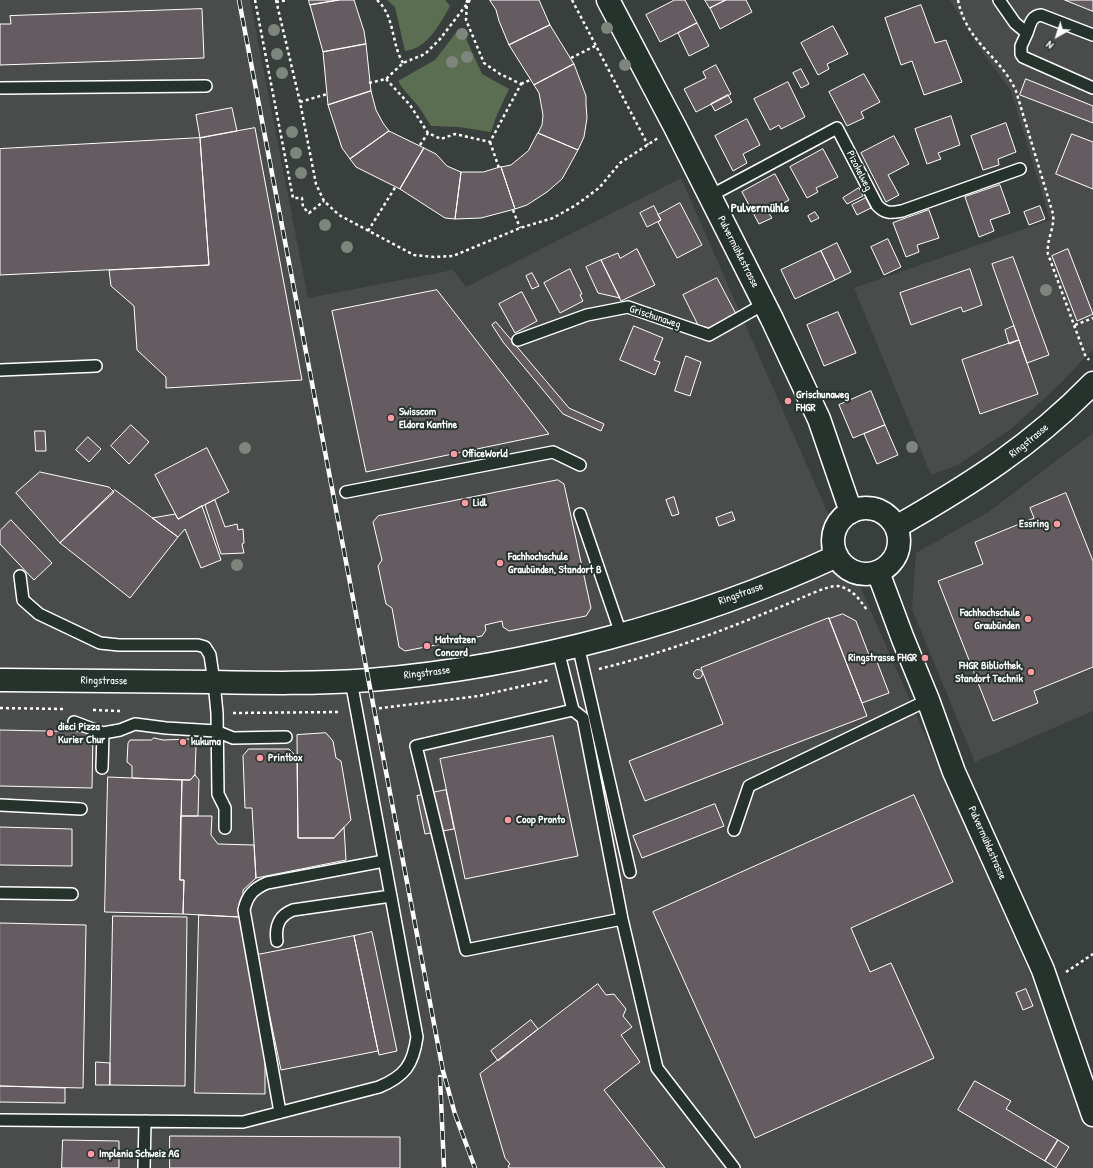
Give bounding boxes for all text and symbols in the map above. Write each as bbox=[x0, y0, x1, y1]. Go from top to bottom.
north arrow bbox=[1037, 16, 1077, 56]
text: N bbox=[1043, 38, 1056, 53]
street label: Pizokelweg bbox=[843, 149, 875, 193]
district label: Pulvermühle bbox=[731, 201, 789, 217]
street label: Pulvermühlestrasse bbox=[714, 214, 762, 290]
street label: Grischunaweg bbox=[628, 303, 682, 331]
place label: Grischunaweg FHGR bbox=[796, 388, 849, 414]
marker: Grischunaweg FHGR bbox=[783, 396, 793, 406]
place label: Swisscom Eldora Kantine bbox=[399, 405, 457, 431]
marker: Swisscom Eldora Kantine bbox=[386, 413, 396, 423]
street label: Ringstrasse bbox=[1007, 421, 1051, 461]
place label: OfficeWorld bbox=[462, 447, 508, 461]
marker: OfficeWorld bbox=[449, 449, 459, 459]
place label: Lidl bbox=[473, 496, 487, 510]
marker: Lidl bbox=[460, 498, 470, 508]
place label: Essring bbox=[1019, 517, 1049, 531]
marker: Essring bbox=[1052, 519, 1062, 529]
place label: Fachhochschule Graubünden, Standort B bbox=[508, 550, 601, 576]
marker: Fachhochschule Graubünden, Standort B bbox=[495, 558, 505, 568]
street label: Ringstrasse bbox=[717, 580, 765, 608]
place label: Fachhochschule Graubünden bbox=[960, 606, 1020, 632]
marker: Fachhochschule Graubünden bbox=[1023, 614, 1033, 624]
place label: Matratzen Concord bbox=[435, 633, 476, 659]
marker: Matratzen Concord bbox=[422, 641, 432, 651]
place label: Ringstrasse FHGR bbox=[848, 651, 917, 665]
marker: Ringstrasse FHGR bbox=[920, 653, 930, 663]
place label: FHGR Bibliothek, Standort Technik bbox=[955, 659, 1023, 685]
street label: Ringstrasse bbox=[403, 664, 451, 682]
marker: FHGR Bibliothek, Standort Technik bbox=[1026, 667, 1036, 677]
street label: Ringstrasse bbox=[81, 674, 127, 688]
place label: dieci Pizza Kurier Chur bbox=[58, 720, 105, 746]
marker: dieci Pizza Kurier Chur bbox=[45, 728, 55, 738]
place label: kukuma bbox=[191, 735, 221, 749]
marker: kukuma bbox=[178, 737, 188, 747]
place label: Printbox bbox=[268, 751, 303, 765]
marker: Printbox bbox=[255, 753, 265, 763]
street label: Pulvermühlestrasse bbox=[965, 804, 1009, 882]
place label: Coop Pronto bbox=[516, 813, 565, 827]
marker: Coop Pronto bbox=[503, 815, 513, 825]
place label: Implenia Schweiz AG bbox=[99, 1147, 179, 1161]
marker: Implenia Schweiz AG bbox=[86, 1149, 96, 1159]

